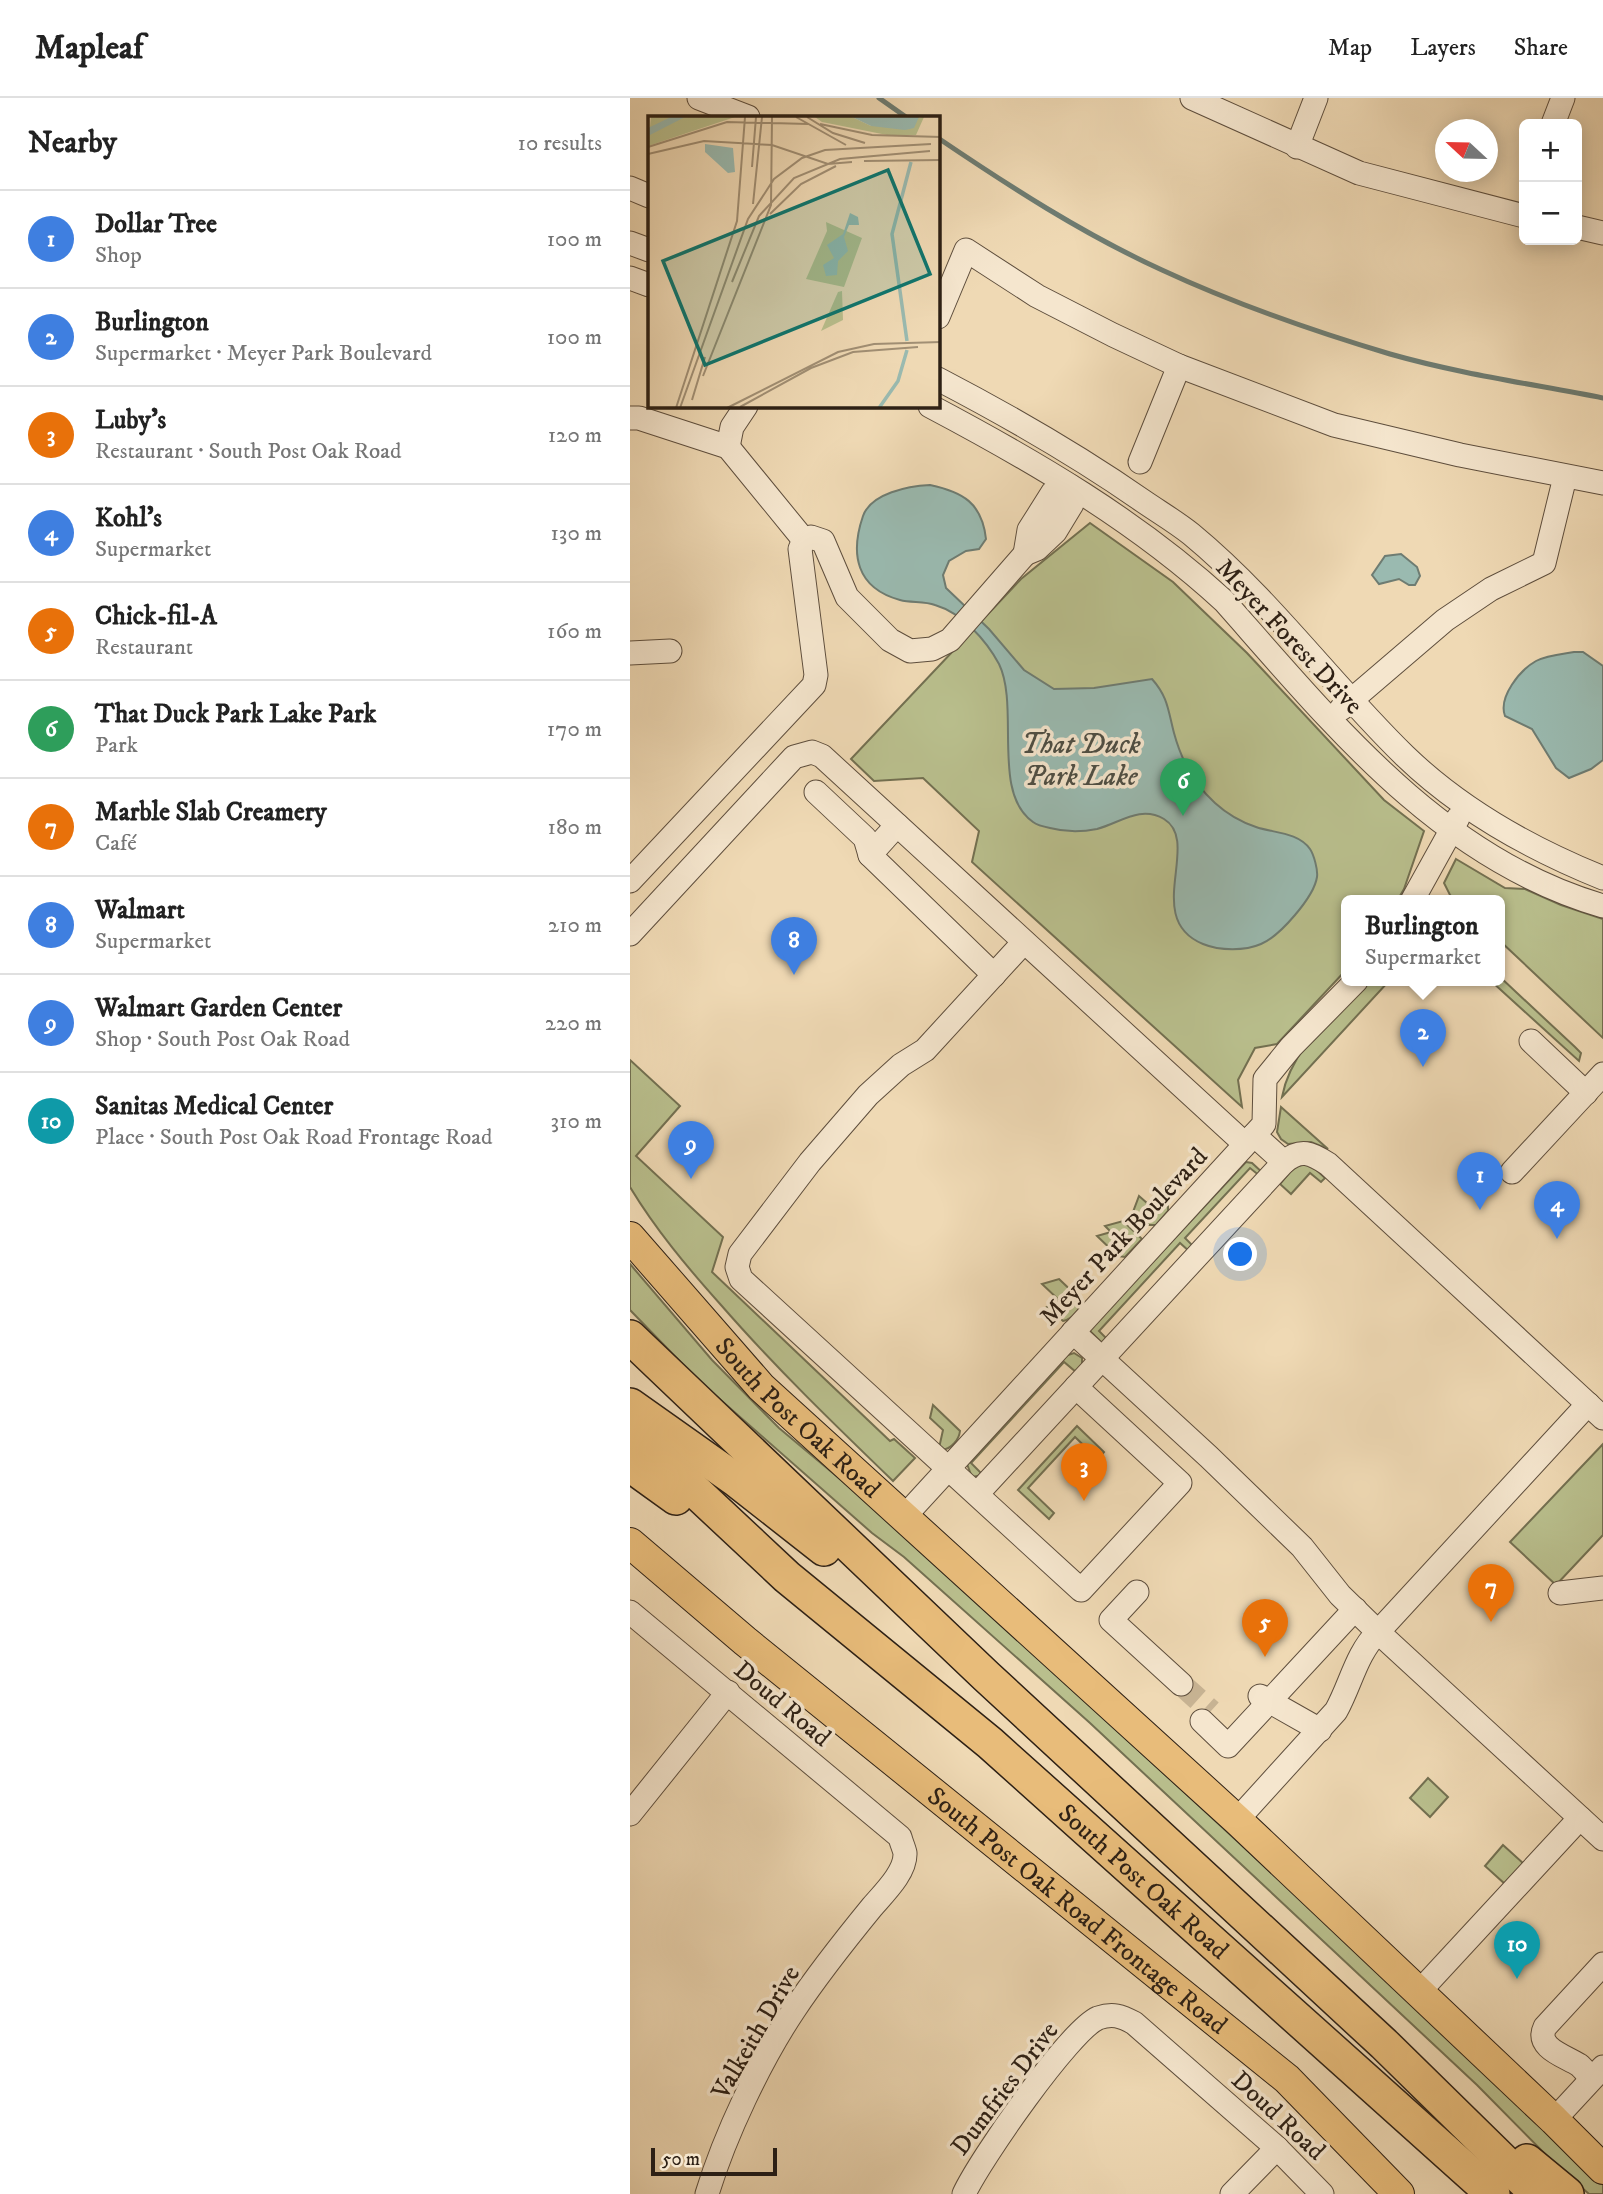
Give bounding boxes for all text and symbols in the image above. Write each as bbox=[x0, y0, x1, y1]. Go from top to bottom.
text: Mapleaf bbox=[35, 28, 144, 69]
text: Map bbox=[1328, 33, 1372, 63]
text: Layers bbox=[1410, 33, 1476, 63]
text: Share bbox=[1514, 33, 1568, 63]
inset map bbox=[648, 116, 940, 408]
north arrow bbox=[1435, 119, 1498, 182]
map controls bbox=[1519, 119, 1582, 245]
button: + bbox=[1519, 119, 1582, 182]
text: Nearby bbox=[28, 125, 117, 162]
text: 10 results bbox=[518, 129, 602, 158]
button: − bbox=[1519, 182, 1582, 245]
text: Dollar Tree bbox=[95, 208, 217, 241]
text: 1 bbox=[47, 225, 55, 254]
text: 100 m bbox=[547, 225, 602, 254]
text: Shop bbox=[95, 241, 142, 270]
text: Burlington bbox=[95, 306, 209, 339]
text: 2 bbox=[45, 323, 57, 352]
text: 100 m bbox=[547, 323, 602, 352]
text: Supermarket · Meyer Park Boulevard bbox=[95, 339, 432, 368]
text: Luby's bbox=[95, 404, 166, 437]
text: 3 bbox=[47, 421, 55, 450]
text: 120 m bbox=[548, 421, 602, 450]
text: Restaurant · South Post Oak Road bbox=[95, 437, 401, 466]
text: Kohl's bbox=[95, 502, 162, 535]
text: 4 bbox=[44, 519, 58, 548]
text: 130 m bbox=[550, 519, 602, 548]
text: Supermarket bbox=[95, 535, 211, 564]
street label: Meyer Forest Drive bbox=[1208, 552, 1370, 722]
text: Chick-fil-A bbox=[95, 600, 217, 633]
text: 5 bbox=[45, 617, 57, 646]
text: 160 m bbox=[547, 617, 602, 646]
text: Restaurant bbox=[95, 633, 193, 662]
text: That Duck Park Lake Park bbox=[95, 698, 376, 731]
text: 6 bbox=[45, 715, 57, 744]
text: 170 m bbox=[547, 715, 602, 744]
water label: That Duck Park Lake bbox=[1021, 727, 1141, 794]
text: Park bbox=[95, 731, 138, 760]
pin: 6 bbox=[1160, 758, 1206, 816]
text: Marble Slab Creamery bbox=[95, 796, 327, 829]
text: 7 bbox=[45, 813, 57, 842]
text: 180 m bbox=[547, 813, 602, 842]
text: Café bbox=[95, 829, 137, 858]
text: Walmart bbox=[95, 894, 185, 927]
popup bbox=[1341, 895, 1505, 986]
text: Burlington bbox=[1365, 910, 1479, 943]
text: 8 bbox=[45, 911, 57, 940]
text: 210 m bbox=[548, 911, 602, 940]
pin: 8 bbox=[771, 917, 817, 975]
text: Supermarket bbox=[95, 927, 211, 956]
text: Supermarket bbox=[1365, 943, 1481, 972]
text: Walmart Garden Center bbox=[95, 992, 342, 1025]
text: 9 bbox=[45, 1009, 57, 1038]
text: 220 m bbox=[545, 1009, 602, 1038]
pin: 2 bbox=[1400, 1009, 1446, 1067]
text: Shop · South Post Oak Road bbox=[95, 1025, 350, 1054]
text: Sanitas Medical Center bbox=[95, 1090, 333, 1123]
text: 10 bbox=[41, 1107, 61, 1136]
text: 310 m bbox=[550, 1107, 602, 1136]
pin: 9 bbox=[668, 1121, 714, 1179]
text: Place · South Post Oak Road Frontage Road bbox=[95, 1123, 493, 1152]
street label: Meyer Park Boulevard bbox=[1033, 1141, 1215, 1333]
pin: 1 bbox=[1457, 1152, 1503, 1210]
pin: 4 bbox=[1534, 1181, 1580, 1239]
your location bbox=[1223, 1237, 1257, 1271]
street label: South Post Oak Road bbox=[707, 1331, 887, 1506]
pin: 3 bbox=[1061, 1443, 1107, 1501]
pin: 7 bbox=[1468, 1564, 1514, 1622]
pin: 5 bbox=[1242, 1599, 1288, 1657]
street label: Doud Road bbox=[727, 1654, 837, 1754]
street label: South Post Oak Road Frontage Road bbox=[920, 1780, 1234, 2042]
street label: South Post Oak Road bbox=[1051, 1797, 1235, 1967]
pin: 10 bbox=[1494, 1921, 1540, 1979]
street label: Valkeith Drive bbox=[704, 1960, 808, 2106]
street label: Dumfries Drive bbox=[944, 2015, 1066, 2162]
street label: Doud Road bbox=[1224, 2064, 1332, 2168]
scale bar bbox=[651, 2145, 777, 2177]
text: 50 m bbox=[662, 2148, 700, 2171]

